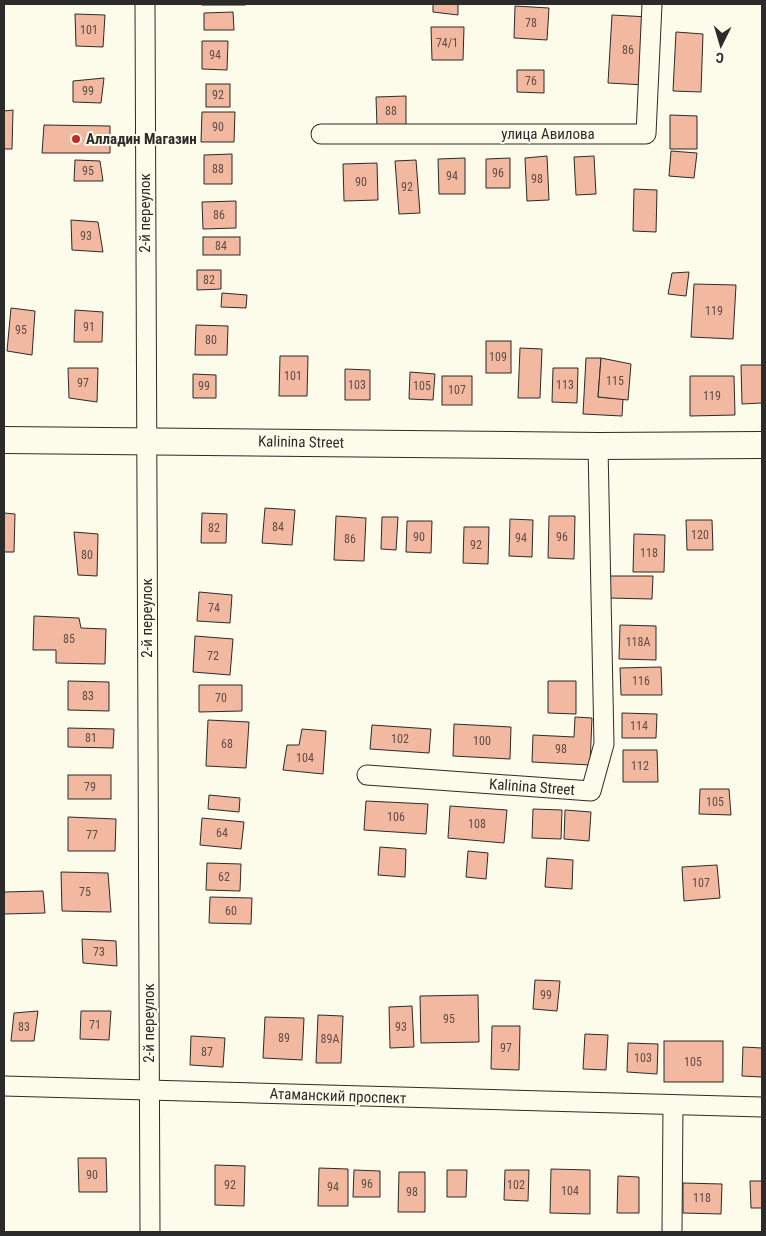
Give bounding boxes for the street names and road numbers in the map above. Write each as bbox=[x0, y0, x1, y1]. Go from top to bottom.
street label: улица Авилова bbox=[501, 125, 595, 143]
street label: 2-й переулок bbox=[136, 173, 154, 253]
street label: Kalinina Street bbox=[258, 432, 344, 452]
street label: 2-й переулок bbox=[138, 578, 156, 658]
street label: Kalinina Street bbox=[488, 775, 576, 799]
street label: 2-й переулок bbox=[140, 983, 158, 1063]
street label: Атаманский проспект bbox=[269, 1085, 407, 1107]

